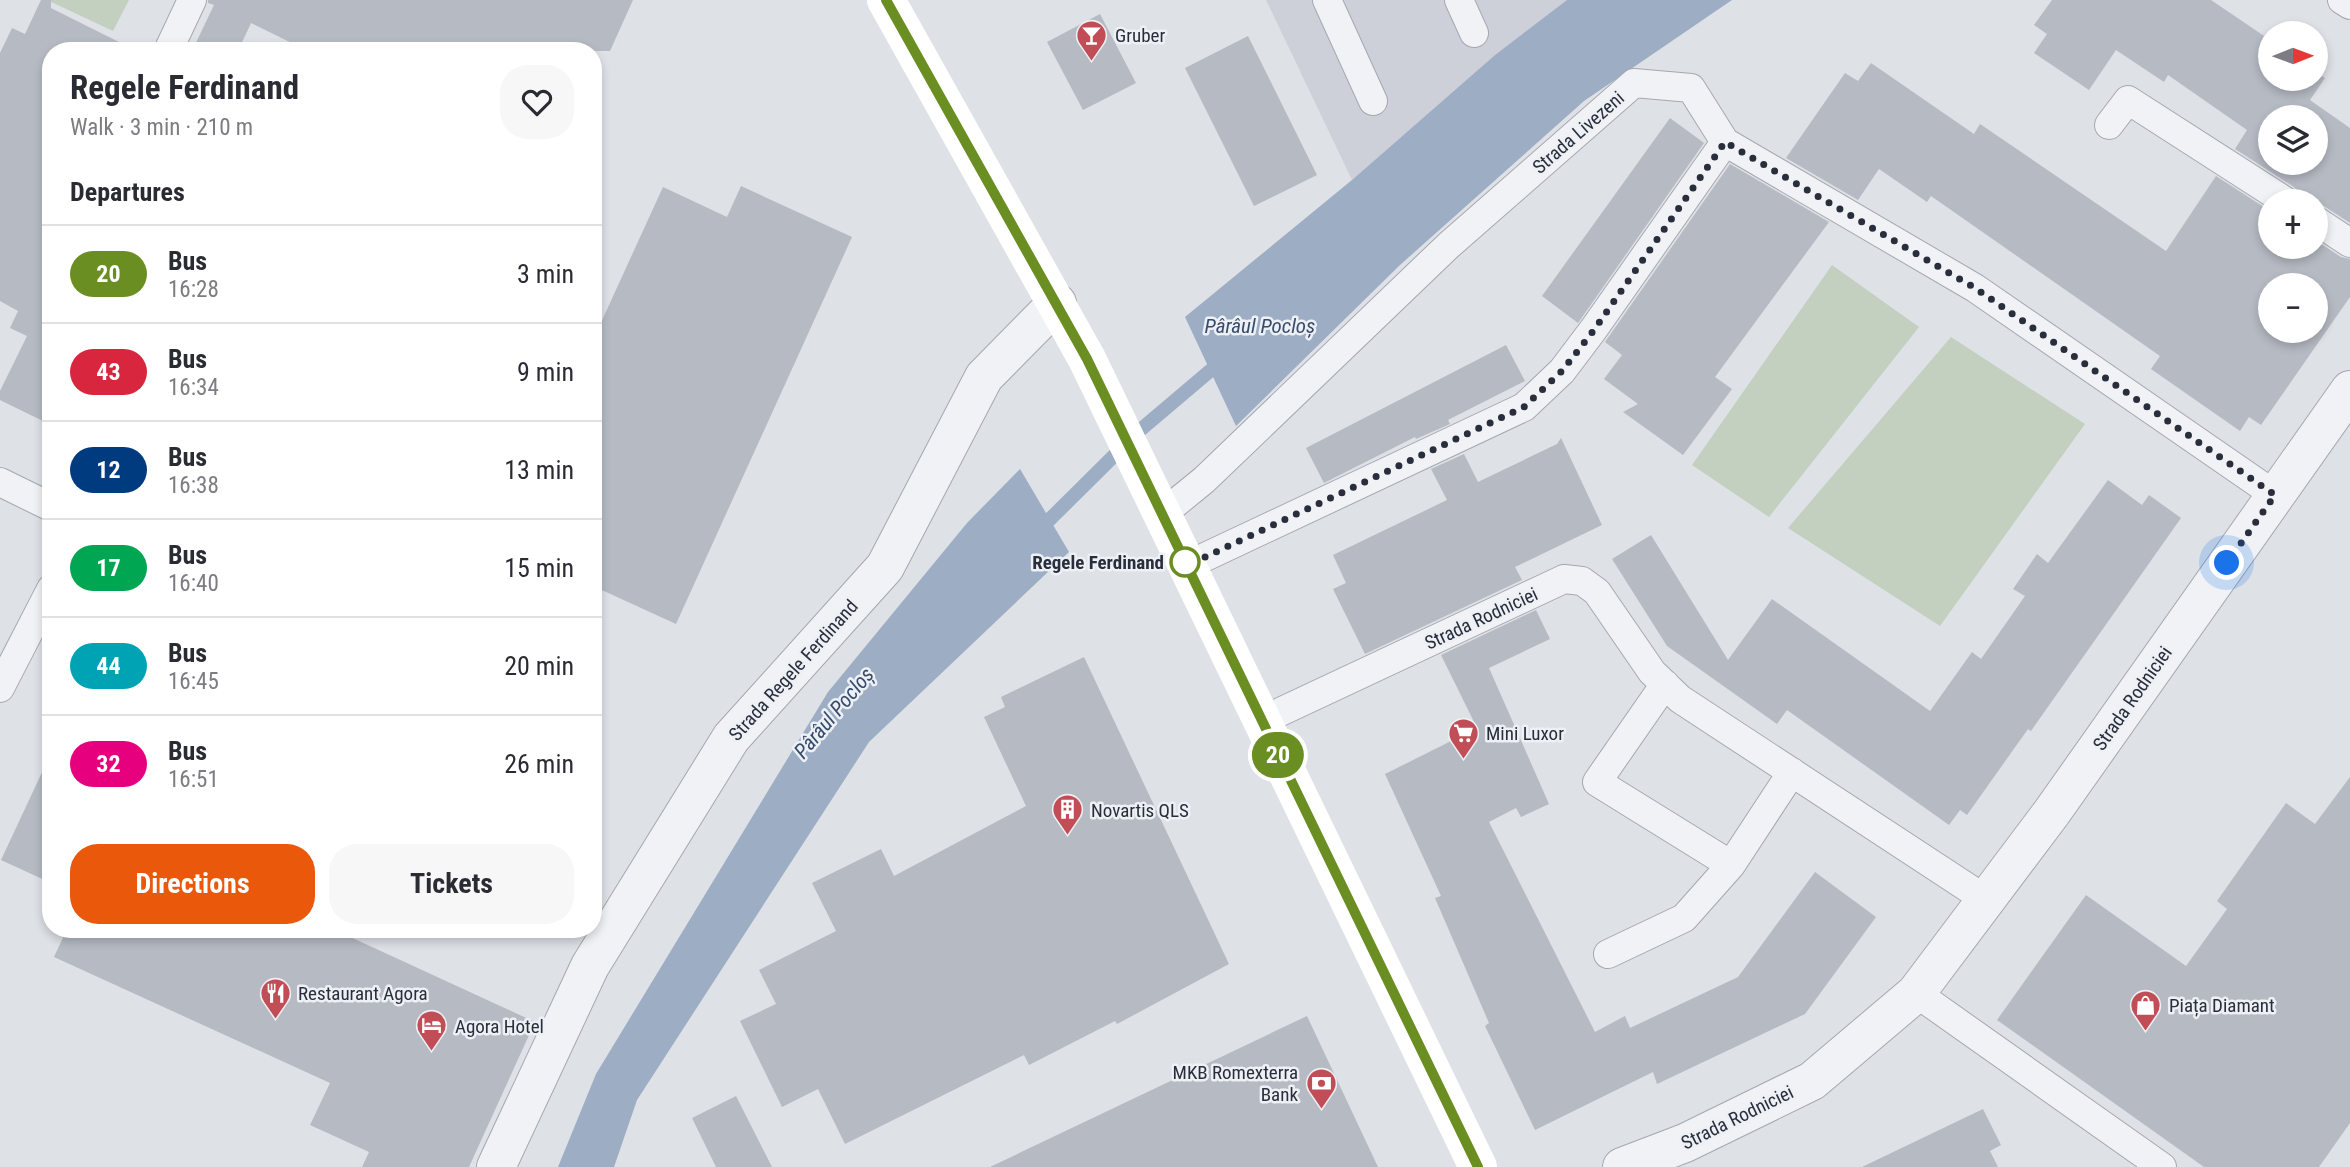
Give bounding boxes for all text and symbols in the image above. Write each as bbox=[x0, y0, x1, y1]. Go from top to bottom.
bar icon: Gruber bbox=[1075, 18, 1109, 62]
north arrow bbox=[2258, 21, 2328, 91]
map controls bbox=[2258, 21, 2328, 343]
place label: Gruber bbox=[1115, 24, 1165, 47]
button: heart bbox=[500, 65, 574, 139]
text: Regele Ferdinand bbox=[70, 68, 299, 107]
street label: Strada Livezeni bbox=[1528, 86, 1629, 178]
button: layers bbox=[2258, 105, 2328, 175]
text: Walk · 3 min · 210 m bbox=[70, 114, 253, 141]
text: Departures bbox=[70, 177, 185, 207]
button: + bbox=[2258, 189, 2328, 259]
text: Bus bbox=[168, 246, 207, 276]
text: 3 min bbox=[517, 259, 574, 289]
text: 20 bbox=[96, 260, 121, 288]
button: − bbox=[2258, 273, 2328, 343]
text: 16:28 bbox=[168, 276, 219, 303]
water label: Pârâul Pocloș bbox=[1205, 314, 1315, 338]
text: Bus bbox=[168, 344, 207, 374]
text: 9 min bbox=[517, 357, 574, 387]
text: 43 bbox=[96, 358, 121, 386]
text: 16:34 bbox=[168, 374, 219, 401]
text: Bus bbox=[168, 442, 207, 472]
text: 13 min bbox=[504, 455, 574, 485]
text: 12 bbox=[96, 456, 121, 484]
text: 16:38 bbox=[168, 472, 219, 499]
text: Bus bbox=[168, 540, 207, 570]
your location bbox=[2209, 545, 2244, 580]
marker: Regele Ferdinand bbox=[1170, 547, 1200, 577]
place label: Regele Ferdinand bbox=[1032, 551, 1164, 574]
text: 15 min bbox=[504, 553, 574, 583]
text: 17 bbox=[96, 554, 121, 582]
text: 16:40 bbox=[168, 570, 219, 597]
street label: Strada Rodniciei bbox=[1421, 582, 1541, 655]
street label: Strada Regele Ferdinand bbox=[724, 595, 863, 746]
text: Bus bbox=[168, 638, 207, 668]
street label: Strada Rodniciei bbox=[2088, 642, 2177, 755]
text: 20 min bbox=[504, 651, 574, 681]
text: 44 bbox=[96, 652, 121, 680]
water label: Pârâul Pocloș bbox=[789, 663, 879, 763]
text: 16:45 bbox=[168, 668, 219, 695]
supermarket icon: Mini Luxor bbox=[1446, 716, 1480, 760]
place label: Mini Luxor bbox=[1486, 722, 1564, 745]
line badge: 20 bbox=[1246, 732, 1310, 778]
text: Bus bbox=[168, 736, 207, 766]
text: 20 bbox=[1266, 741, 1290, 769]
text: 26 min bbox=[504, 749, 574, 779]
text: 32 bbox=[96, 750, 121, 778]
text: 16:51 bbox=[168, 766, 219, 793]
building icon: Novartis QLS bbox=[1051, 793, 1085, 837]
place label: Novartis QLS bbox=[1091, 799, 1189, 822]
button: Directions bbox=[70, 844, 315, 924]
button: Tickets bbox=[329, 844, 574, 924]
restaurant icon: Restaurant Agora bbox=[258, 976, 292, 1020]
place label: Restaurant Agora bbox=[298, 982, 428, 1005]
shop icon: Piața Diamant bbox=[2129, 988, 2163, 1032]
place label: Piața Diamant bbox=[2169, 994, 2275, 1017]
hotel icon: Agora Hotel bbox=[415, 1009, 449, 1053]
place label: Agora Hotel bbox=[455, 1015, 544, 1038]
place label: MKB Romexterra Bank bbox=[1173, 1061, 1298, 1106]
bank icon: MKB Romexterra Bank bbox=[1304, 1066, 1338, 1110]
street label: Strada Rodniciei bbox=[1677, 1080, 1797, 1155]

